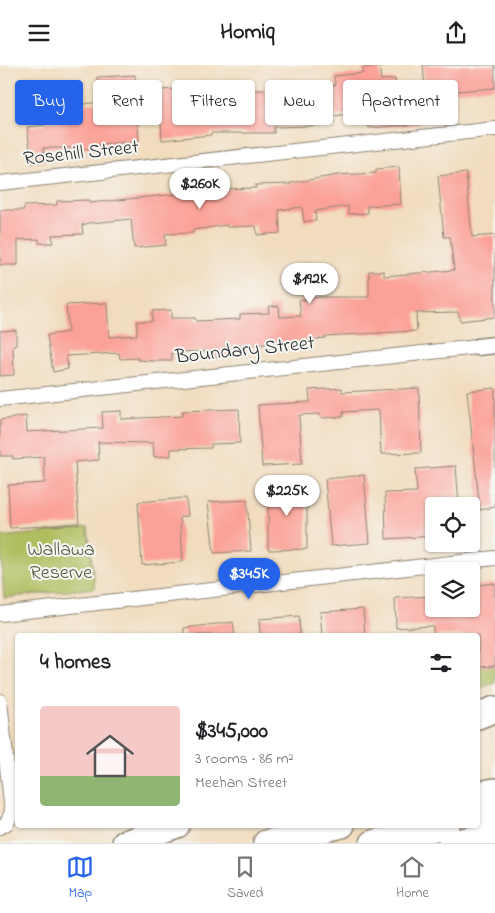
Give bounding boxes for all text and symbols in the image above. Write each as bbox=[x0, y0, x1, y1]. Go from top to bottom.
text: Homiq bbox=[220, 17, 275, 49]
icon: menu bbox=[25, 19, 53, 47]
icon: share bbox=[442, 19, 470, 47]
chip: Buy bbox=[15, 80, 83, 125]
chip: Rent bbox=[93, 80, 162, 125]
chip: Filters bbox=[172, 80, 255, 125]
chip: New bbox=[265, 80, 333, 125]
chip: Apartment bbox=[343, 80, 458, 125]
street label: Rosehill Street bbox=[22, 133, 140, 174]
pin: $260K bbox=[165, 167, 235, 210]
text: $260K bbox=[180, 172, 220, 196]
pin: $192K bbox=[275, 263, 345, 305]
text: $192K bbox=[292, 267, 328, 291]
street label: Boundary Street bbox=[173, 329, 316, 373]
pin: $225K bbox=[252, 475, 322, 517]
text: $225K bbox=[266, 479, 308, 503]
map controls bbox=[425, 497, 480, 617]
button: locate bbox=[425, 497, 480, 552]
park label: Wallawa Reserve bbox=[27, 536, 95, 588]
pin: $345K bbox=[214, 557, 284, 600]
text: $345K bbox=[229, 562, 269, 586]
button: layers bbox=[425, 562, 480, 617]
text: 4 homes bbox=[40, 648, 111, 678]
icon: filters bbox=[427, 649, 455, 677]
text: $345,000 bbox=[195, 717, 268, 747]
icon: home bbox=[80, 726, 140, 786]
text: 3 rooms · 86 m² bbox=[195, 747, 293, 771]
text: Meehan Street bbox=[195, 771, 288, 795]
tab: Map bbox=[66, 853, 94, 904]
tab: Saved bbox=[227, 853, 263, 904]
tab: Home bbox=[396, 853, 429, 904]

